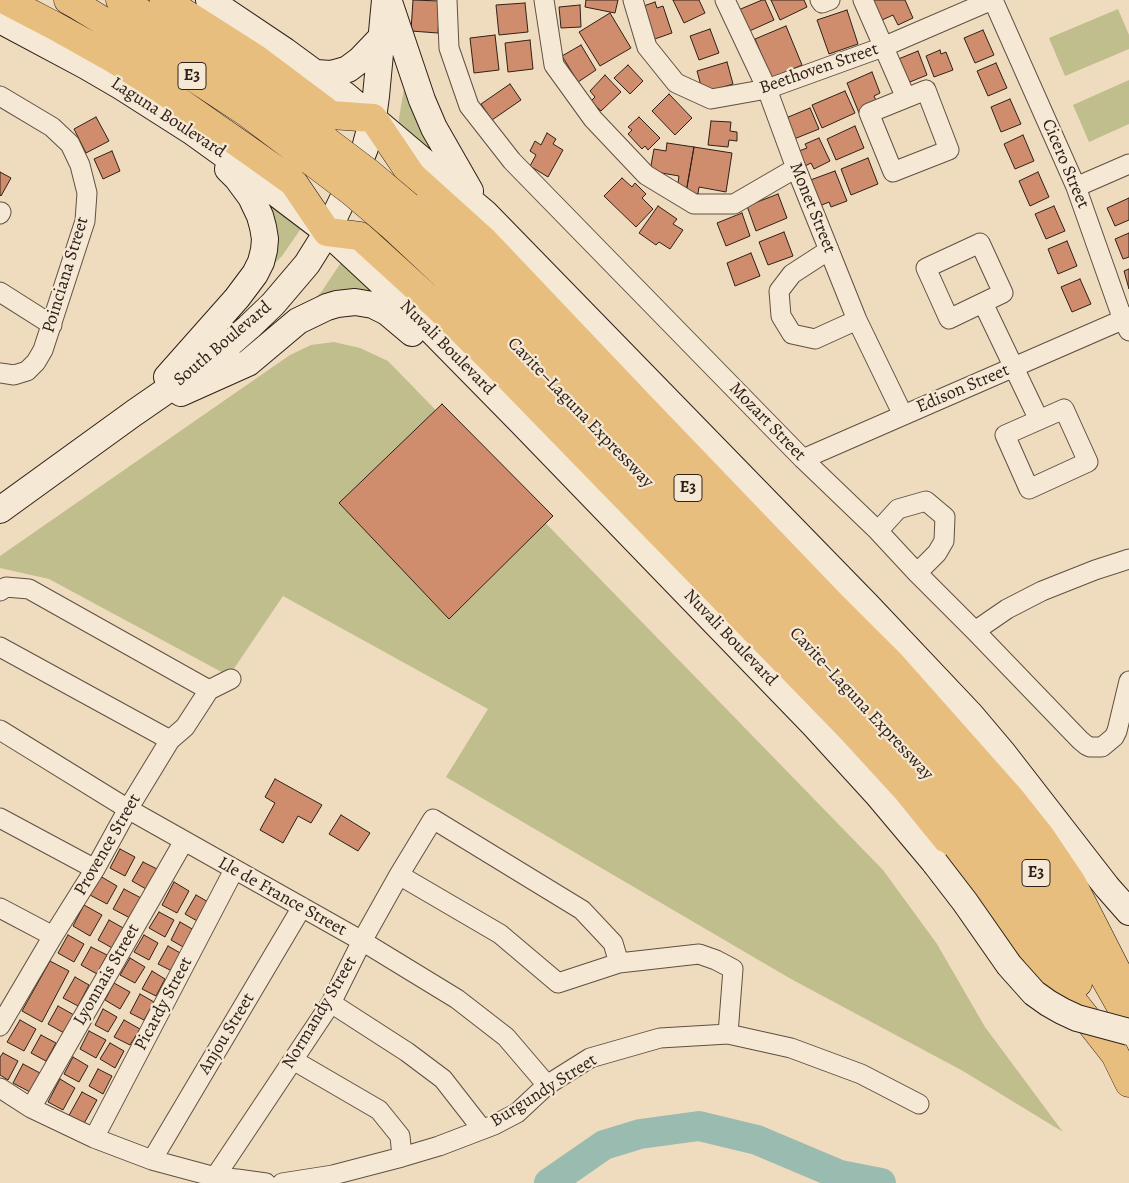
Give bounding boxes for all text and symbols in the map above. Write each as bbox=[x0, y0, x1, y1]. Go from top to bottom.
street label: Beethoven Street bbox=[757, 39, 881, 99]
road number: E3 bbox=[178, 62, 206, 90]
street label: Laguna Boulevard bbox=[107, 73, 229, 163]
street label: Cicero Street bbox=[1037, 116, 1093, 212]
street label: Monet Street bbox=[784, 160, 840, 256]
street label: Poinciana Street bbox=[38, 214, 94, 336]
street label: Nuvali Boulevard bbox=[395, 296, 499, 400]
street label: South Boulevard bbox=[170, 297, 276, 391]
street label: Cavite–Laguna Expressway bbox=[502, 333, 658, 493]
street label: Edison Street bbox=[913, 360, 1013, 418]
street label: Mozart Street bbox=[724, 378, 810, 466]
road number: E3 bbox=[674, 474, 702, 502]
street label: Nuvali Boulevard bbox=[678, 585, 782, 691]
street label: Cavite–Laguna Expressway bbox=[784, 623, 938, 785]
street label: Provence Street bbox=[70, 790, 146, 900]
street label: Lle de France Street bbox=[214, 853, 350, 941]
road number: E3 bbox=[1022, 860, 1050, 886]
street label: Lyonnais Street bbox=[69, 920, 145, 1030]
street label: Normandy Street bbox=[278, 953, 362, 1073]
street label: Picardy Street bbox=[130, 954, 198, 1054]
street label: Anjou Street bbox=[194, 989, 260, 1079]
street label: Burgundy Street bbox=[487, 1050, 601, 1132]

